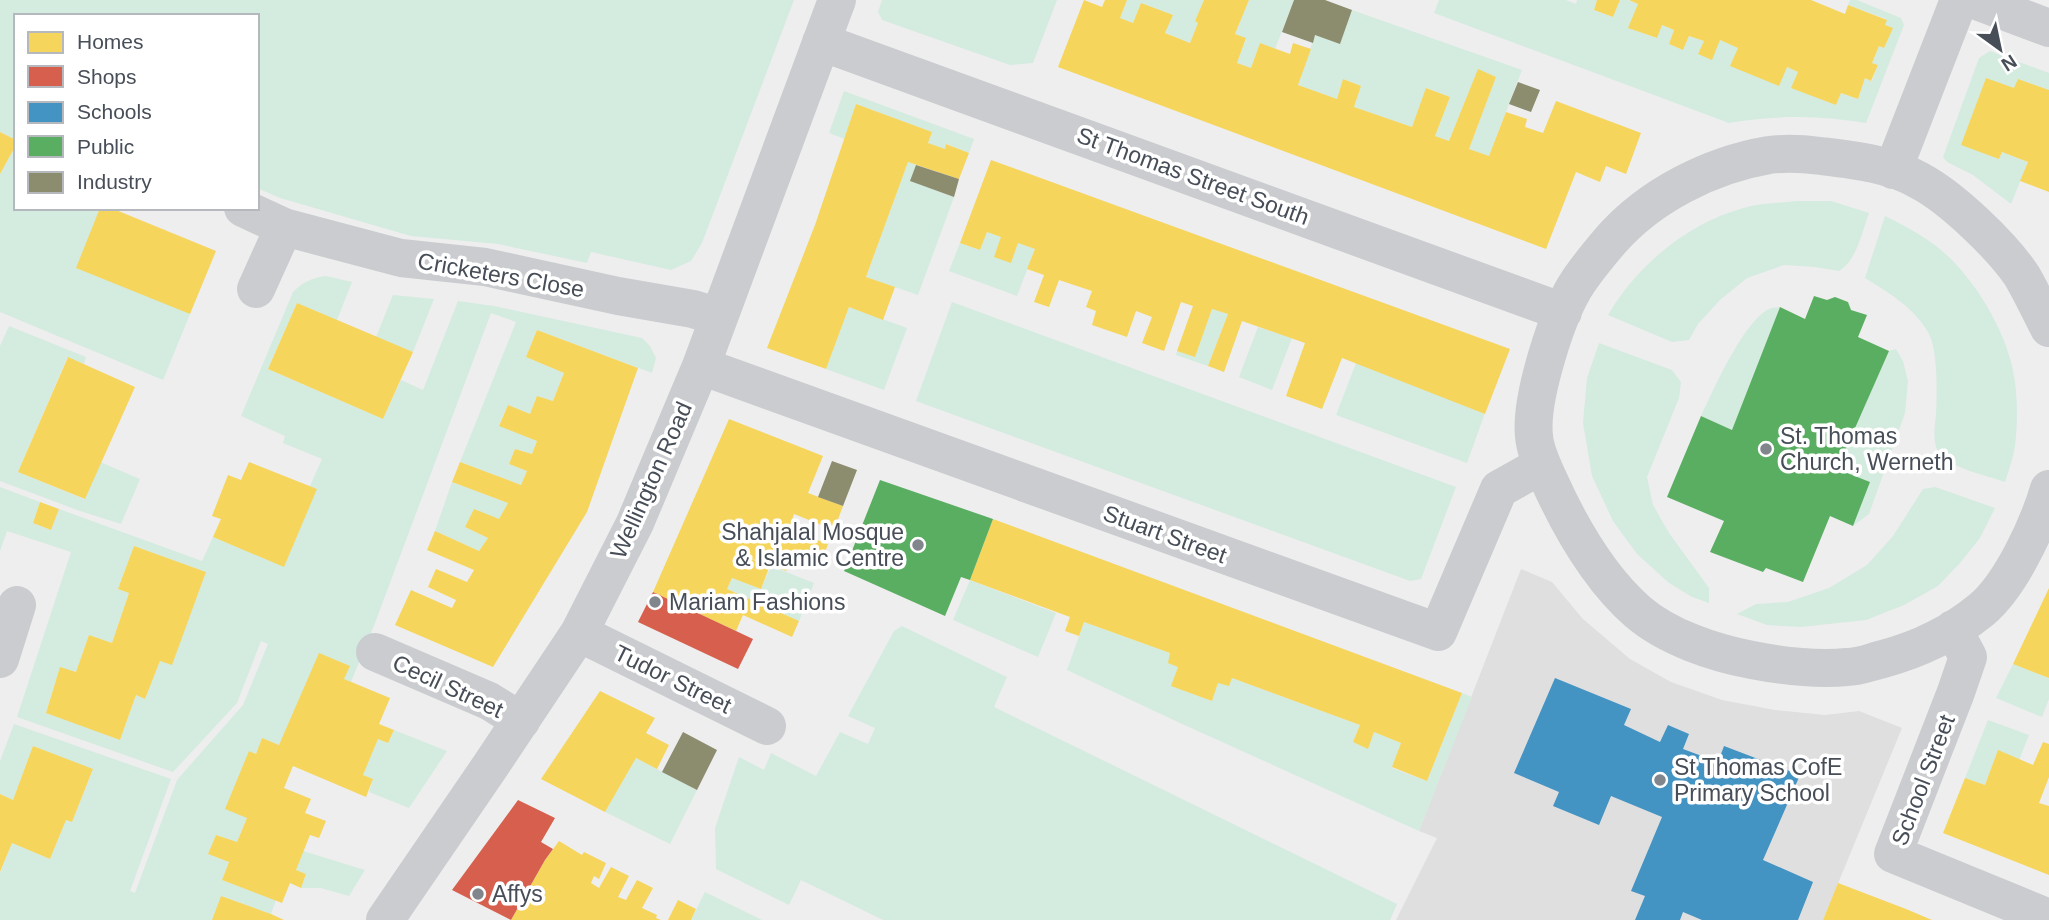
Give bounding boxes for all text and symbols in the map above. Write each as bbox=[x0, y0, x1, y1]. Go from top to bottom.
legend bbox=[14, 14, 259, 210]
north arrow bbox=[1965, 14, 2035, 84]
text: Homes bbox=[77, 30, 144, 53]
text: N bbox=[1998, 50, 2020, 75]
text: Shops bbox=[77, 65, 137, 88]
text: Schools bbox=[77, 100, 152, 123]
street label: St Thomas Street South bbox=[1073, 122, 1313, 230]
text: Public bbox=[77, 135, 134, 158]
text: Industry bbox=[77, 170, 152, 193]
street label: Cricketers Close bbox=[416, 248, 586, 302]
street label: Wellington Road bbox=[605, 398, 697, 562]
place label: St. Thomas Church, Werneth bbox=[1780, 423, 1953, 475]
marker: St. Thomas Church, Werneth bbox=[1758, 441, 1774, 457]
street label: Stuart Street bbox=[1100, 500, 1231, 569]
place label: Shahjalal Mosque & Islamic Centre bbox=[721, 519, 904, 571]
marker: Shahjalal Mosque & Islamic Centre bbox=[910, 537, 926, 553]
place label: Mariam Fashions bbox=[669, 589, 845, 615]
marker: Mariam Fashions bbox=[647, 594, 663, 610]
street label: Tudor Street bbox=[610, 639, 736, 719]
street label: Cecil Street bbox=[389, 649, 508, 723]
street label: School Street bbox=[1886, 710, 1960, 849]
place label: St Thomas CofE Primary School bbox=[1674, 754, 1842, 806]
marker: St Thomas CofE Primary School bbox=[1652, 772, 1668, 788]
place label: Affys bbox=[492, 881, 543, 907]
marker: Affys bbox=[470, 886, 486, 902]

